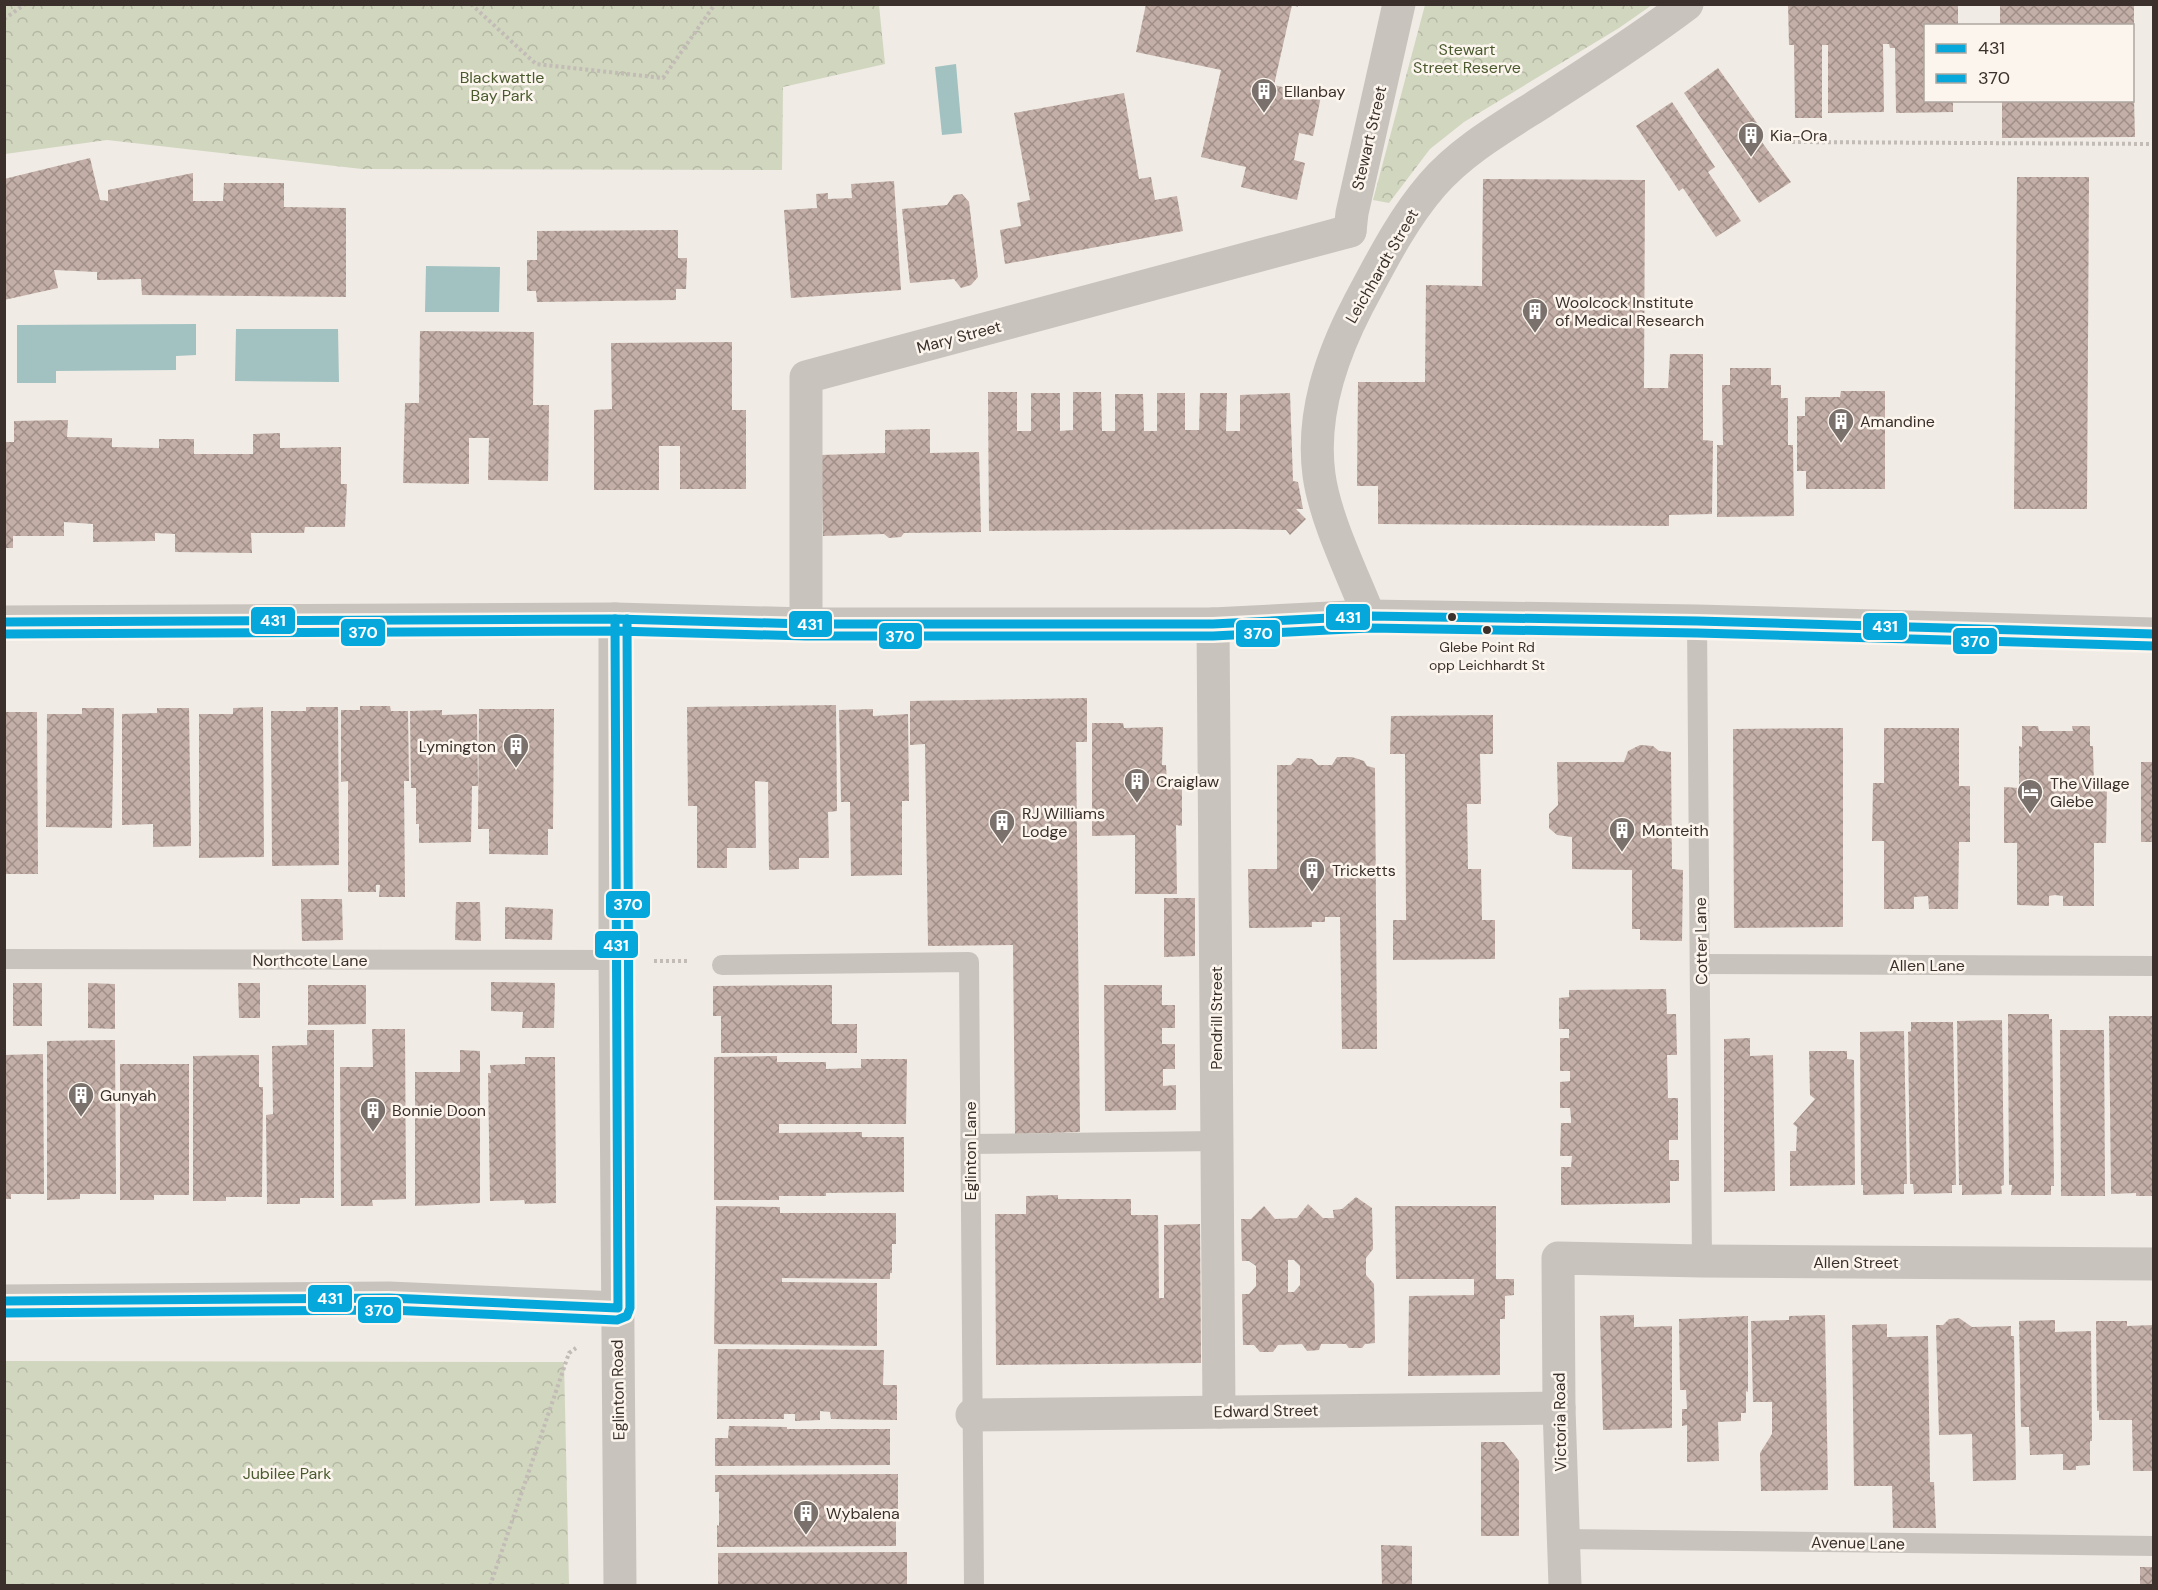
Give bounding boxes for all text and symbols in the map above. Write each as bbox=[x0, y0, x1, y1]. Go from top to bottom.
legend bbox=[1924, 24, 2134, 102]
text: 431 bbox=[1978, 36, 2005, 60]
park label: Stewart Street Reserve bbox=[1413, 39, 1521, 78]
text: 370 bbox=[1978, 66, 2010, 90]
park label: Blackwattle Bay Park bbox=[460, 67, 544, 106]
building icon: Ellanbay bbox=[1249, 76, 1279, 114]
place label: Ellanbay bbox=[1284, 81, 1346, 102]
street label: Stewart Street bbox=[1347, 84, 1391, 192]
building icon: Kia-Ora bbox=[1736, 120, 1766, 158]
place label: Kia-Ora bbox=[1770, 125, 1828, 146]
street label: Leichhardt Street bbox=[1341, 205, 1423, 327]
place label: Woolcock Institute of Medical Research bbox=[1555, 292, 1704, 331]
building icon: Woolcock Institute of Medical Research bbox=[1520, 296, 1550, 334]
street label: Mary Street bbox=[914, 316, 1004, 358]
building icon: Amandine bbox=[1826, 406, 1856, 444]
place label: Amandine bbox=[1860, 411, 1935, 432]
line badge: 431 bbox=[1325, 603, 1371, 631]
line badge: 431 bbox=[250, 606, 296, 635]
text: 431 bbox=[1335, 607, 1361, 628]
text: 431 bbox=[260, 610, 286, 631]
line badge: 431 bbox=[788, 610, 833, 638]
unlabelled marker bbox=[1446, 611, 1458, 623]
line badge: 431 bbox=[1862, 612, 1908, 641]
text: 431 bbox=[797, 614, 823, 635]
text: 431 bbox=[1872, 616, 1898, 637]
line badge: 370 bbox=[340, 618, 386, 647]
line badge: 370 bbox=[1235, 619, 1281, 648]
text: 370 bbox=[348, 622, 378, 643]
line badge: 370 bbox=[878, 622, 923, 650]
text: 370 bbox=[1243, 623, 1273, 644]
marker: Glebe Point Rd opp Leichhardt St bbox=[1481, 624, 1493, 636]
text: 370 bbox=[885, 626, 915, 647]
line badge: 370 bbox=[1952, 627, 1998, 655]
text: 370 bbox=[1960, 631, 1990, 652]
place label: Glebe Point Rd opp Leichhardt St bbox=[1429, 638, 1545, 674]
building icon: Lymington bbox=[501, 731, 531, 769]
place label: Lymington bbox=[419, 736, 496, 757]
building icon: Craiglaw bbox=[1122, 766, 1152, 804]
place label: Craiglaw bbox=[1156, 771, 1219, 792]
place label: The Village Glebe bbox=[2050, 773, 2130, 812]
hotel icon: The Village Glebe bbox=[2015, 777, 2045, 815]
place label: RJ Williams Lodge bbox=[1022, 803, 1105, 842]
building icon: RJ Williams Lodge bbox=[987, 807, 1017, 845]
building icon: Monteith bbox=[1607, 815, 1637, 853]
place label: Monteith bbox=[1642, 820, 1709, 841]
building icon: Tricketts bbox=[1297, 855, 1327, 893]
place label: Tricketts bbox=[1332, 860, 1396, 881]
line badge: 370 bbox=[605, 890, 651, 919]
text: 370 bbox=[613, 894, 643, 915]
street label: Cotter Lane bbox=[1690, 897, 1712, 985]
line badge: 431 bbox=[594, 930, 639, 959]
text: 431 bbox=[603, 935, 629, 956]
street label: Northcote Lane bbox=[252, 950, 368, 971]
street label: Allen Lane bbox=[1889, 955, 1965, 976]
street label: Pendrill Street bbox=[1206, 966, 1227, 1070]
building icon: Gunyah bbox=[66, 1080, 96, 1118]
place label: Gunyah bbox=[100, 1085, 157, 1106]
building icon: Bonnie Doon bbox=[358, 1095, 388, 1133]
place label: Bonnie Doon bbox=[392, 1100, 486, 1121]
street label: Eglinton Lane bbox=[960, 1102, 981, 1200]
street label: Allen Street bbox=[1813, 1252, 1899, 1273]
line badge: 431 bbox=[307, 1284, 353, 1313]
text: 431 bbox=[317, 1288, 343, 1309]
line badge: 370 bbox=[357, 1296, 402, 1324]
text: 370 bbox=[364, 1300, 394, 1321]
street label: Eglinton Road bbox=[607, 1339, 629, 1441]
street label: Victoria Road bbox=[1549, 1372, 1571, 1472]
street label: Edward Street bbox=[1213, 1400, 1319, 1422]
park label: Jubilee Park bbox=[243, 1463, 331, 1484]
building icon: Wybalena bbox=[791, 1498, 821, 1536]
place label: Wybalena bbox=[826, 1503, 900, 1524]
street label: Avenue Lane bbox=[1811, 1532, 1905, 1554]

